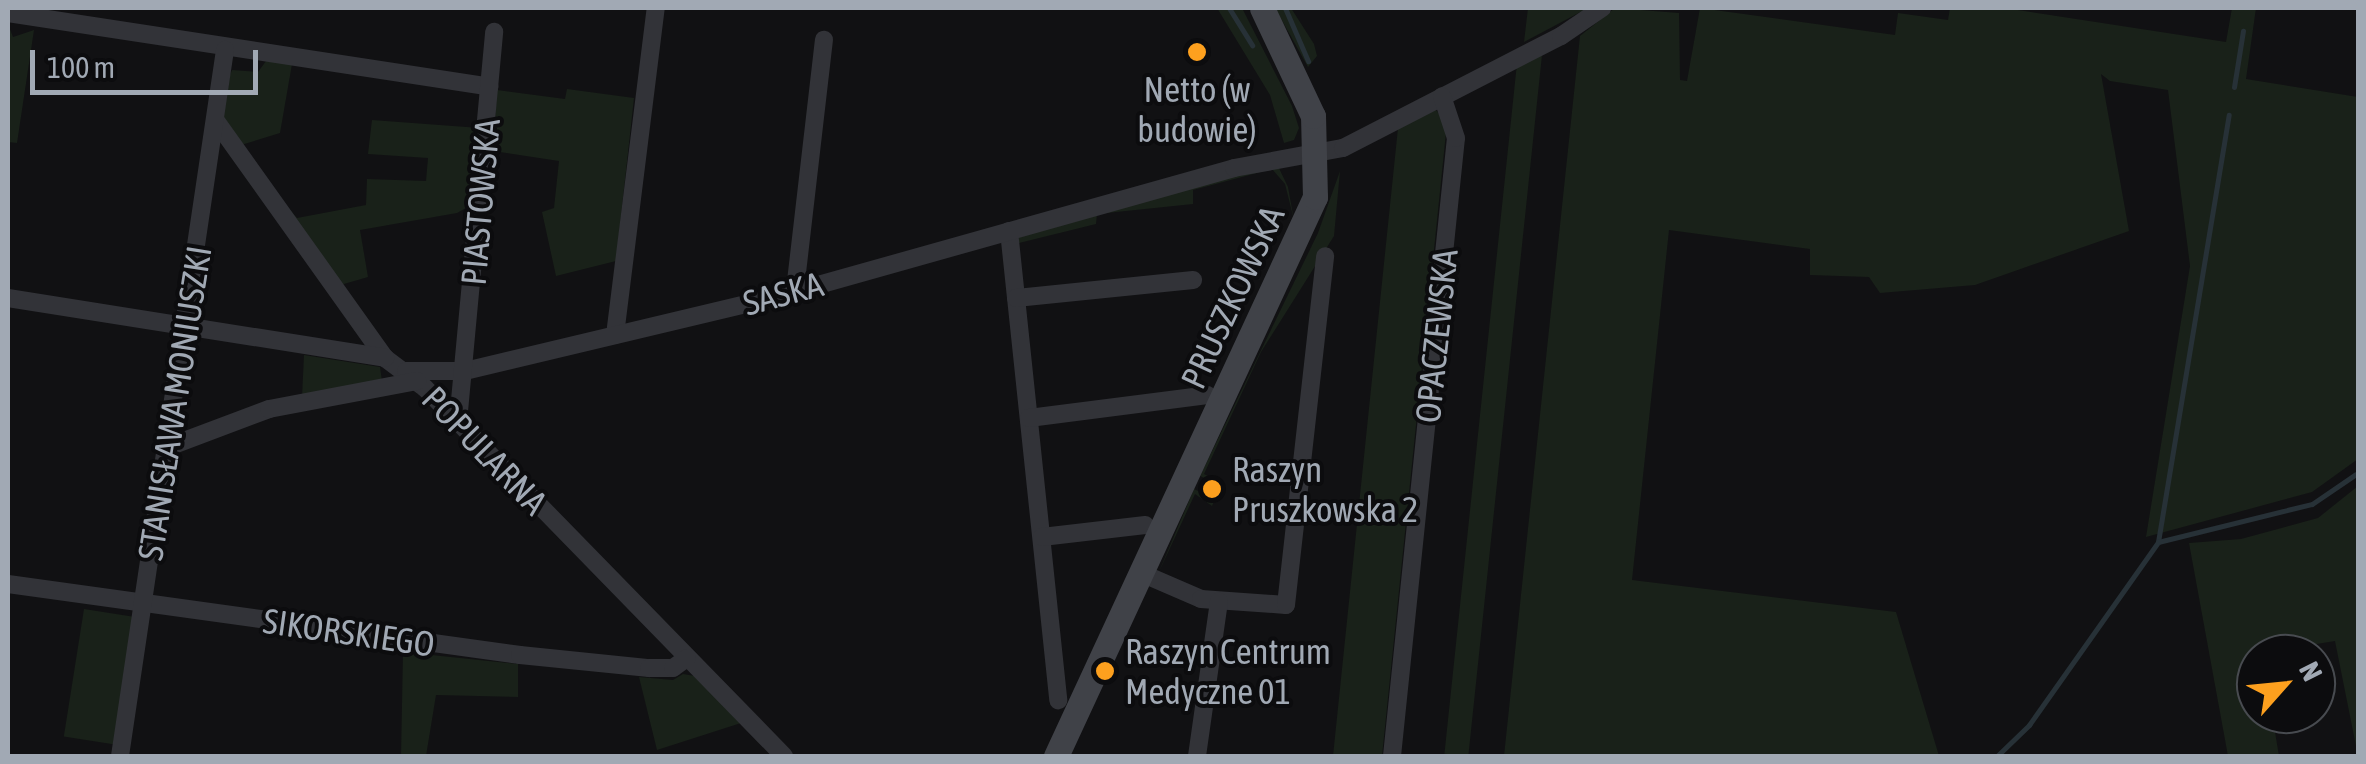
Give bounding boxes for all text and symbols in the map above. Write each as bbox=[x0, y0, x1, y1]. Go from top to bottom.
scale bar bbox=[35, 30, 262, 92]
marker: Netto (w budowie) bbox=[1186, 41, 1208, 63]
text: 100 m bbox=[47, 50, 115, 84]
place label: Netto (w budowie) bbox=[1137, 68, 1257, 150]
street label: PIASTOWSKA bbox=[452, 117, 508, 287]
street label: PRUSZKOWSKA bbox=[1171, 199, 1293, 395]
street label: STANISŁAWA MONIUSZKI bbox=[128, 243, 220, 563]
street label: OPACZEWSKA bbox=[1406, 247, 1466, 425]
street label: SASKA bbox=[739, 262, 827, 324]
street label: POPULARNA bbox=[414, 377, 556, 523]
place label: Raszyn Pruszkowska 2 bbox=[1232, 448, 1418, 530]
marker: Raszyn Pruszkowska 2 bbox=[1201, 478, 1223, 500]
street label: SIKORSKIEGO bbox=[261, 599, 437, 665]
place label: Raszyn Centrum Medyczne 01 bbox=[1125, 630, 1331, 712]
north arrow bbox=[2236, 634, 2336, 734]
text: N bbox=[2293, 657, 2329, 686]
marker: Raszyn Centrum Medyczne 01 bbox=[1094, 660, 1116, 682]

